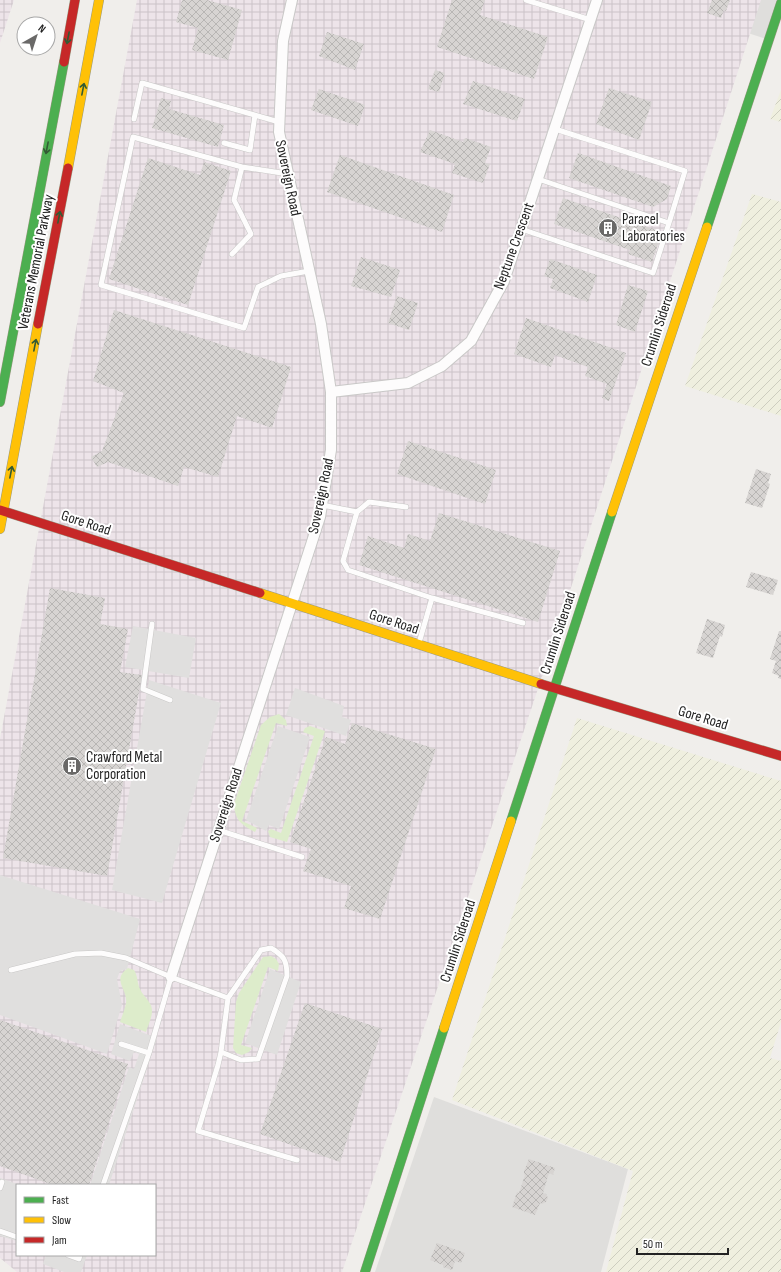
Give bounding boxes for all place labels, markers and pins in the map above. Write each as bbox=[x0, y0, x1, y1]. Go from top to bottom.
place label: Paracel Laboratories bbox=[622, 210, 685, 246]
building icon: Paracel Laboratories bbox=[597, 217, 619, 239]
place label: Crawford Metal Corporation bbox=[86, 748, 162, 784]
building icon: Crawford Metal Corporation bbox=[61, 755, 83, 777]

